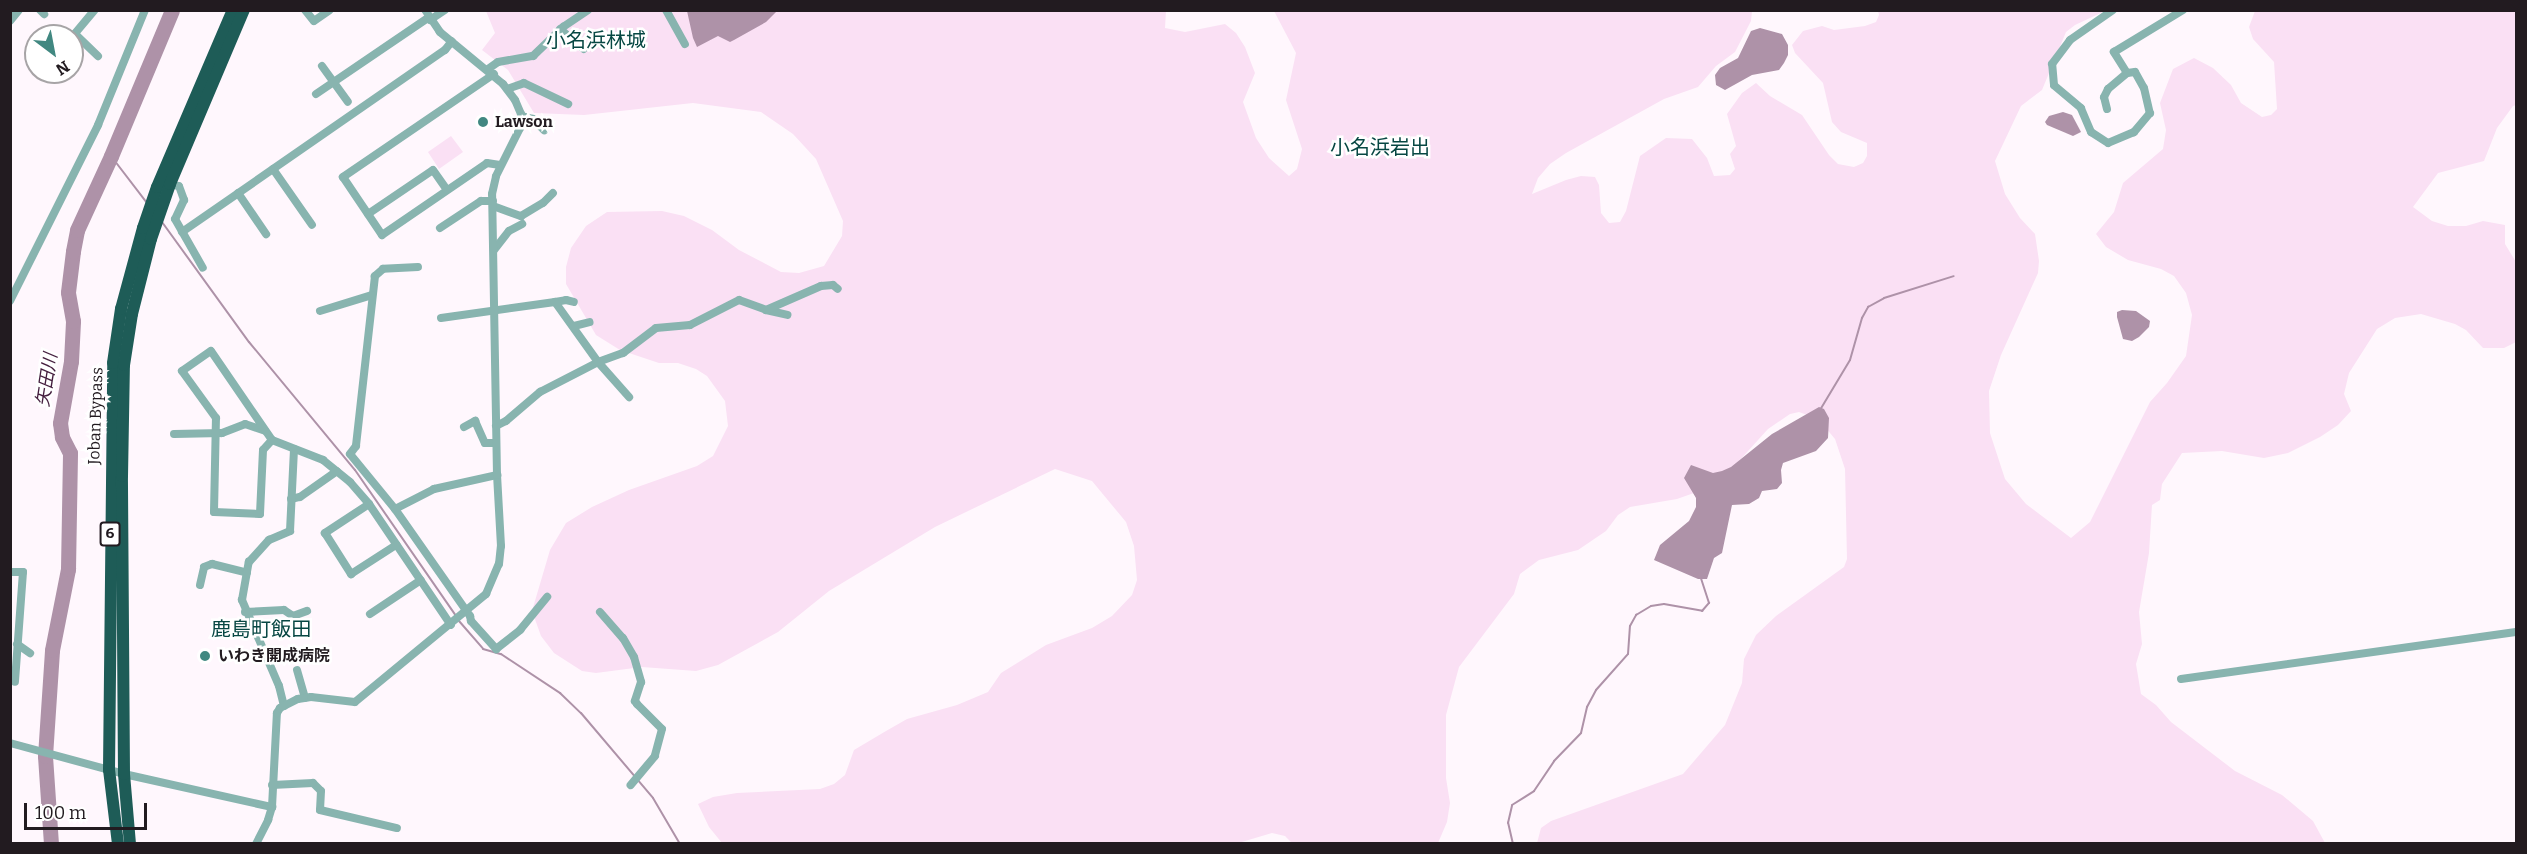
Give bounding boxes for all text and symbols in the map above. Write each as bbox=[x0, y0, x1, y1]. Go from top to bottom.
north arrow bbox=[24, 24, 84, 84]
district label: 小名浜林城 bbox=[546, 28, 646, 52]
text: N bbox=[52, 57, 73, 79]
place label: Lawson bbox=[495, 112, 553, 132]
marker: Lawson bbox=[476, 115, 490, 129]
district label: 小名浜岩出 bbox=[1330, 135, 1430, 159]
water label: 矢田川 bbox=[32, 352, 62, 408]
street label: Joban Bypass bbox=[85, 367, 107, 465]
road number: 6 bbox=[100, 522, 120, 546]
district label: 鹿島町飯田 bbox=[211, 617, 311, 641]
place label: いわき開成病院 bbox=[218, 646, 330, 666]
marker: いわき開成病院 bbox=[196, 647, 214, 665]
scale bar bbox=[27, 791, 150, 829]
text: 100 m bbox=[35, 802, 86, 824]

